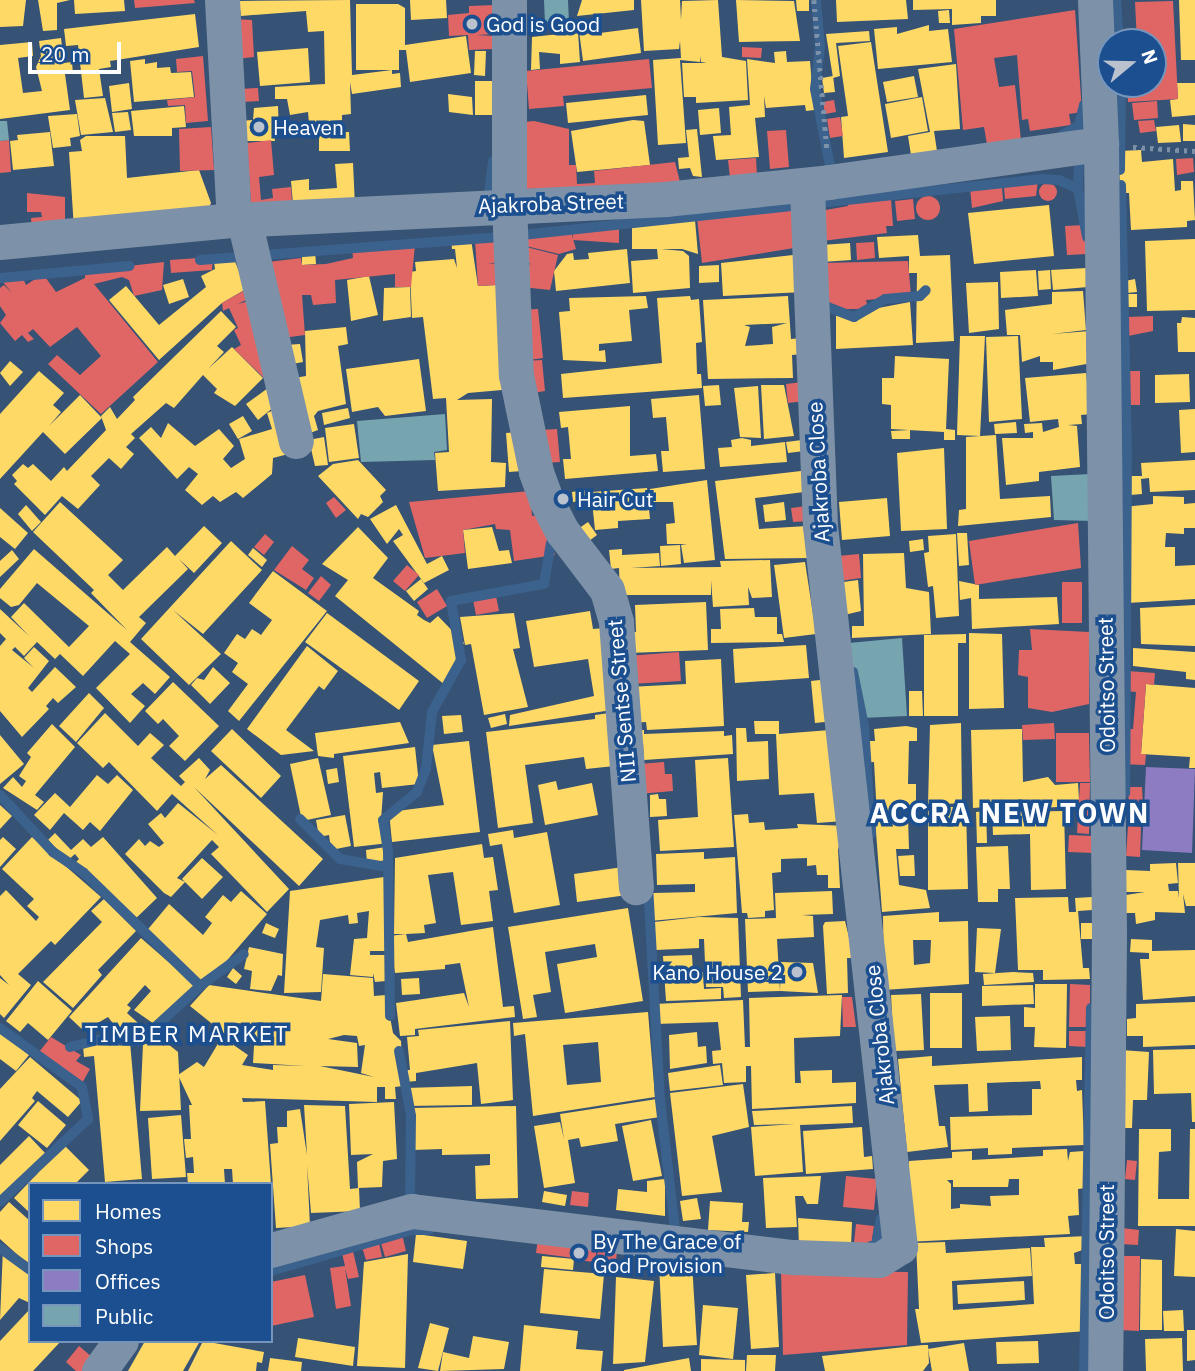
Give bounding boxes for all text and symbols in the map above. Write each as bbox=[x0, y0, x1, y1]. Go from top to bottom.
place label: God is Good bbox=[486, 11, 600, 37]
marker: God is Good bbox=[464, 16, 480, 32]
scale bar bbox=[32, 28, 124, 72]
north arrow bbox=[1097, 28, 1167, 98]
text: 20 m bbox=[41, 40, 90, 68]
text: N bbox=[1136, 46, 1164, 67]
place label: Heaven bbox=[273, 114, 344, 140]
marker: Heaven bbox=[251, 119, 267, 135]
street label: Ajakroba Street bbox=[477, 188, 625, 218]
street label: Ajakroba Close bbox=[802, 401, 834, 543]
place label: Hair Cut bbox=[577, 486, 653, 512]
marker: Hair Cut bbox=[555, 491, 571, 507]
street label: Odoitso Street bbox=[1092, 617, 1120, 753]
street label: NII Sentse Street bbox=[601, 618, 641, 784]
district label: ACCRA NEW TOWN bbox=[871, 796, 1149, 830]
place label: Kano House 2 bbox=[652, 959, 783, 985]
marker: Kano House 2 bbox=[789, 964, 805, 980]
street label: Ajakroba Close bbox=[859, 964, 899, 1106]
district label: TIMBER MARKET bbox=[86, 1019, 288, 1047]
legend bbox=[28, 1182, 273, 1343]
street label: Odoitso Street bbox=[1093, 1184, 1119, 1320]
text: Homes bbox=[95, 1197, 162, 1225]
place label: By The Grace of God Provision bbox=[593, 1228, 741, 1278]
text: Shops bbox=[95, 1232, 153, 1260]
marker: By The Grace of God Provision bbox=[571, 1245, 587, 1261]
text: Offices bbox=[95, 1267, 161, 1295]
text: Public bbox=[95, 1302, 153, 1330]

